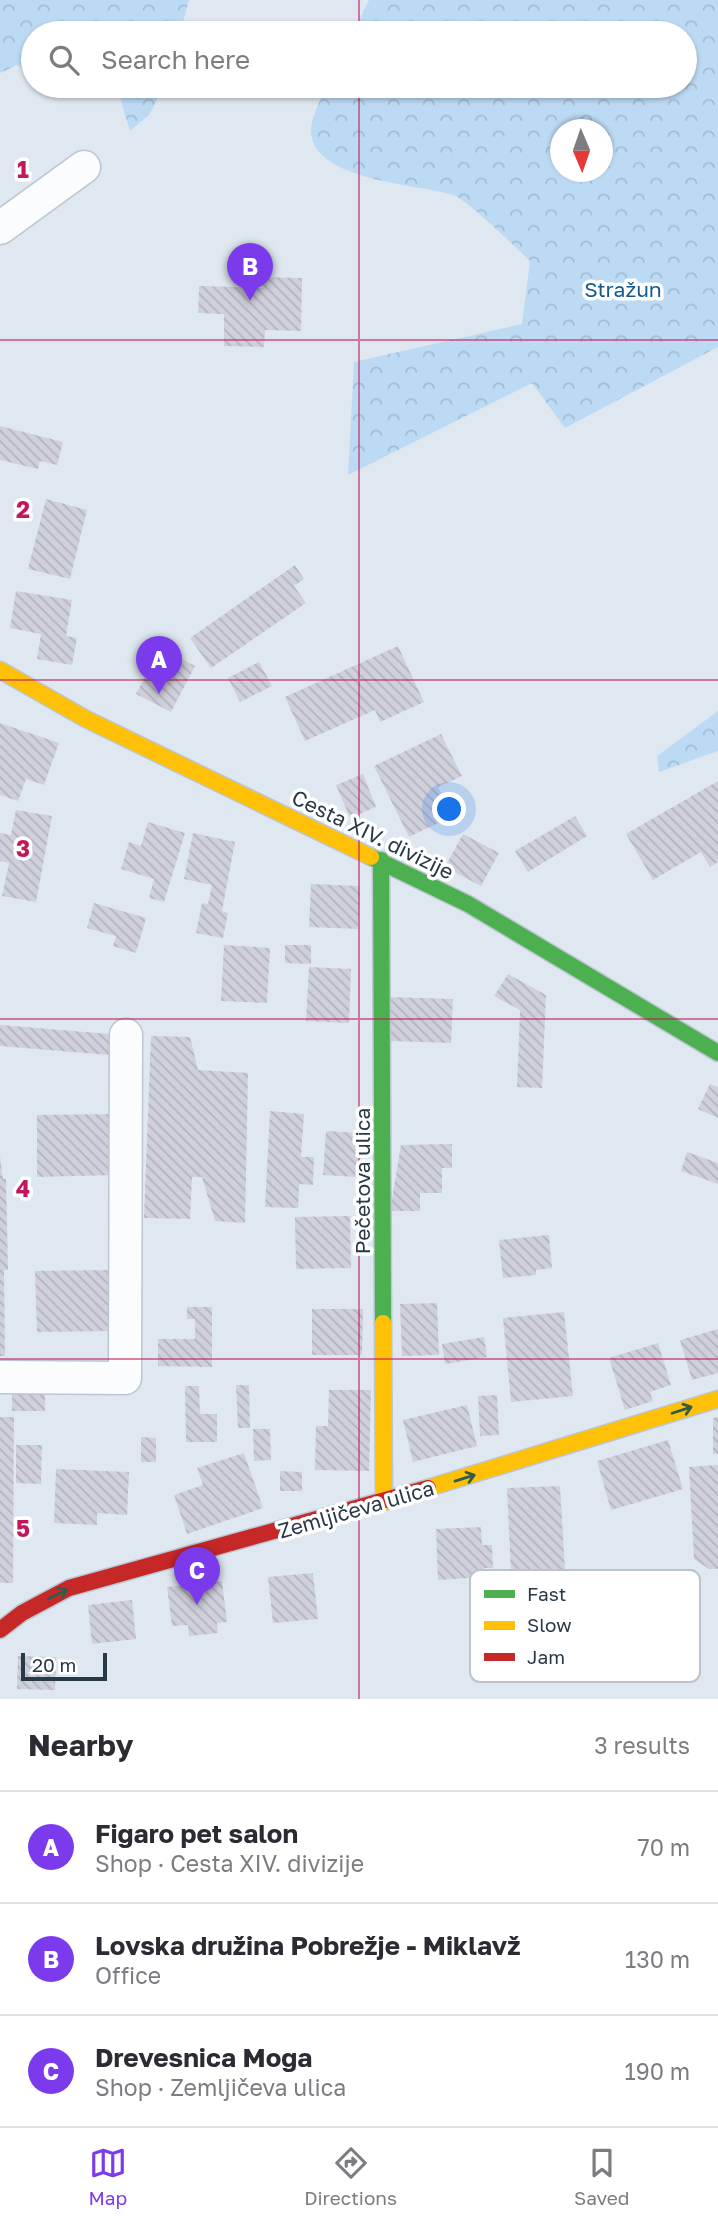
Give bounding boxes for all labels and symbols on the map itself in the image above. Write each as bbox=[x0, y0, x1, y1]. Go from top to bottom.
north arrow bbox=[550, 119, 613, 182]
text: 1 bbox=[17, 155, 29, 183]
pin: B bbox=[227, 243, 273, 301]
park label: Stražun bbox=[584, 276, 662, 302]
text: 2 bbox=[16, 495, 30, 523]
pin: A bbox=[136, 636, 182, 694]
street label: Cesta XIV. divizije bbox=[288, 784, 458, 884]
your location bbox=[432, 792, 466, 826]
text: 3 bbox=[16, 834, 30, 862]
street label: Pečetova ulica bbox=[349, 1108, 375, 1254]
text: 4 bbox=[16, 1174, 30, 1202]
one-way arrow bbox=[671, 1403, 693, 1416]
one-way arrow bbox=[453, 1470, 475, 1483]
street label: Zemljičeva ulica bbox=[275, 1474, 437, 1544]
text: 5 bbox=[16, 1514, 30, 1542]
pin: C bbox=[174, 1547, 220, 1605]
legend bbox=[470, 1570, 700, 1682]
text: Fast bbox=[527, 1582, 566, 1605]
one-way arrow bbox=[47, 1587, 68, 1600]
text: Slow bbox=[527, 1613, 572, 1636]
text: Jam bbox=[527, 1645, 565, 1668]
scale bar bbox=[21, 1650, 107, 1682]

